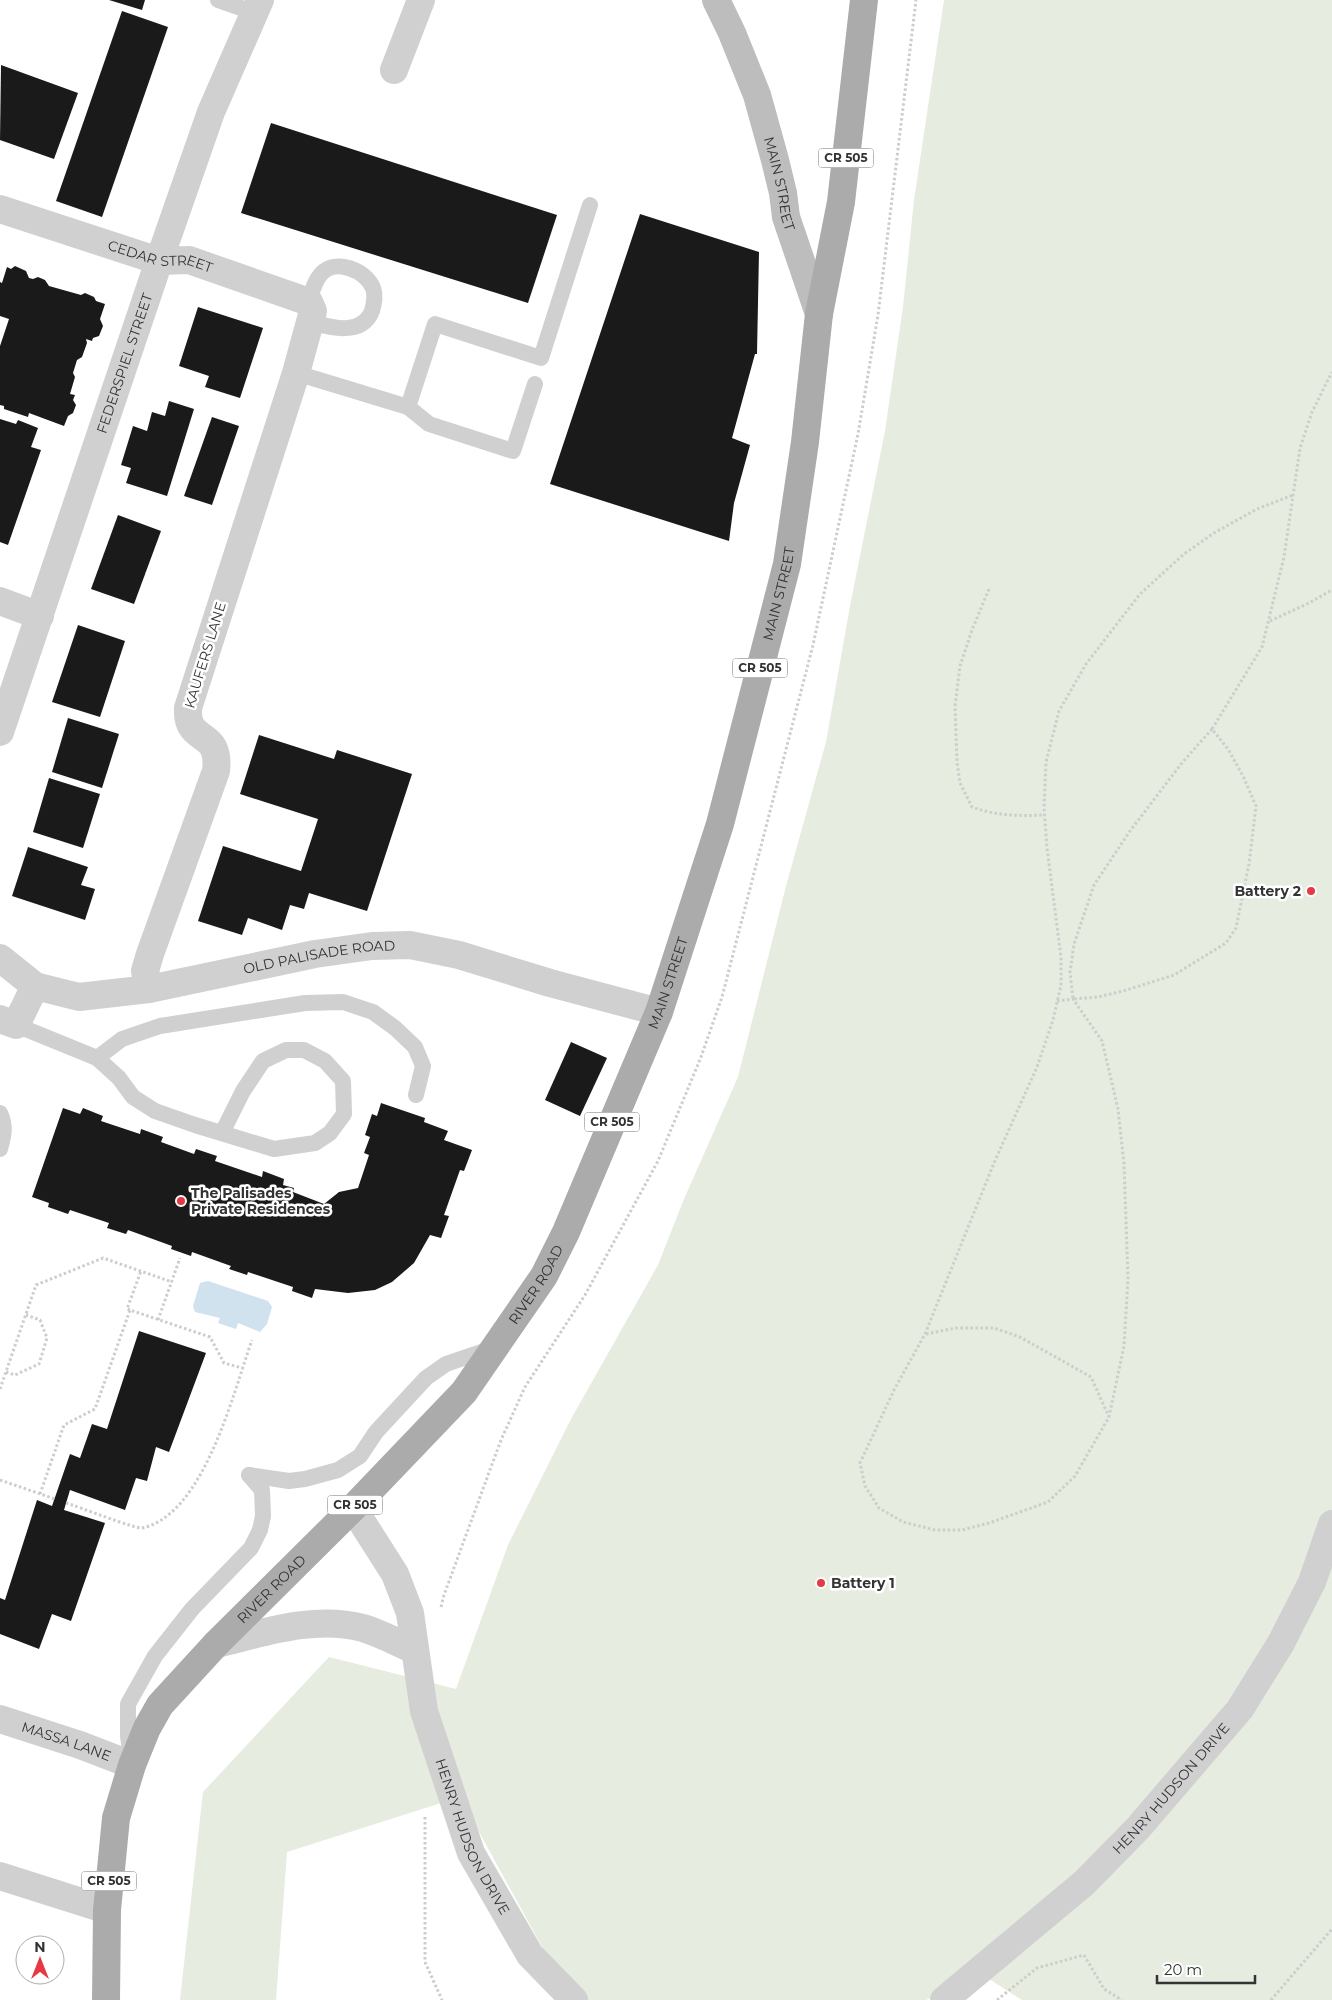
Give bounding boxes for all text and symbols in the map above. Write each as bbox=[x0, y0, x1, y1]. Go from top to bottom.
street label: MAIN STREET bbox=[760, 134, 799, 233]
road number: CR 505 bbox=[818, 148, 874, 168]
street label: CEDAR STREET bbox=[106, 236, 215, 277]
street label: FEDERSPIEL STREET bbox=[92, 291, 156, 436]
street label: MAIN STREET bbox=[759, 545, 798, 642]
street label: KAUFERS LANE bbox=[180, 600, 230, 710]
road number: CR 505 bbox=[732, 658, 788, 678]
place label: Battery 2 bbox=[1234, 882, 1301, 900]
marker: Battery 2 bbox=[1305, 885, 1317, 897]
street label: MAIN STREET bbox=[644, 934, 692, 1032]
street label: OLD PALISADE ROAD bbox=[241, 936, 395, 978]
road number: CR 505 bbox=[584, 1112, 640, 1132]
place label: The Palisades Private Residences bbox=[191, 1184, 331, 1218]
marker: The Palisades Private Residences bbox=[175, 1195, 187, 1207]
street label: RIVER ROAD bbox=[504, 1242, 567, 1328]
road number: CR 505 bbox=[328, 1496, 382, 1514]
street label: RIVER ROAD bbox=[233, 1551, 310, 1627]
place label: Battery 1 bbox=[831, 1574, 895, 1592]
marker: Battery 1 bbox=[815, 1577, 827, 1589]
street label: MASSA LANE bbox=[19, 1718, 114, 1765]
street label: HENRY HUDSON DRIVE bbox=[1108, 1719, 1233, 1858]
street label: HENRY HUDSON DRIVE bbox=[431, 1756, 514, 1918]
road number: CR 505 bbox=[82, 1872, 136, 1890]
north arrow bbox=[15, 1935, 65, 1985]
text: N bbox=[34, 1938, 46, 1956]
scale bar bbox=[1157, 1952, 1254, 1984]
text: 20 m bbox=[1164, 1960, 1202, 1979]

